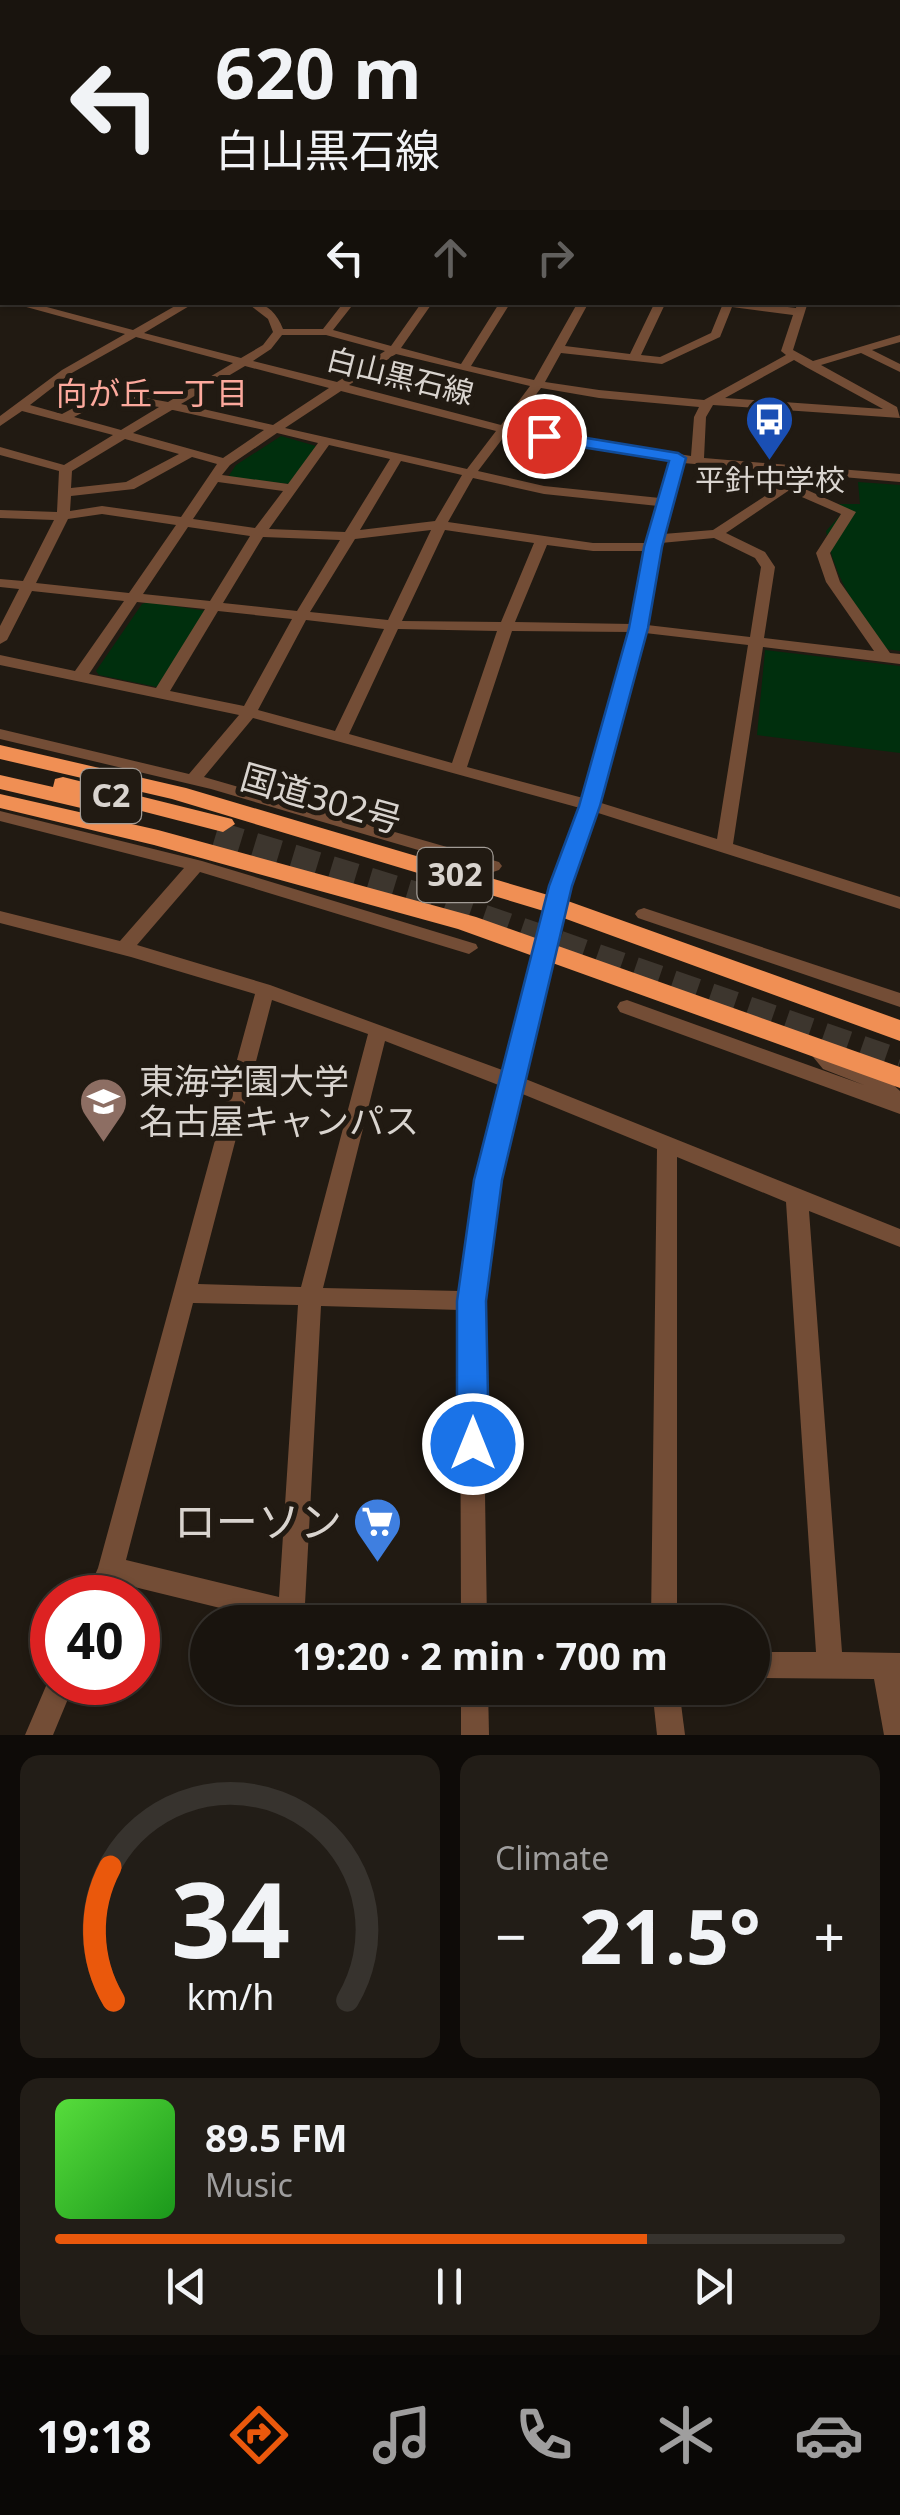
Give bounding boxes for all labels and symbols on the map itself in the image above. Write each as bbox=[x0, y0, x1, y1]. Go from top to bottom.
street label: 白山黒石線 bbox=[323, 338, 478, 414]
district label: 向が丘一丁目 bbox=[56, 371, 248, 414]
pin bbox=[502, 394, 587, 479]
bus stop icon: 平針中学校 bbox=[744, 394, 796, 462]
place label: 平針中学校 bbox=[695, 459, 845, 500]
street label: 国道302号 bbox=[236, 752, 407, 843]
road number: C2 bbox=[81, 769, 141, 823]
road number: 302 bbox=[418, 848, 492, 902]
place label: 東海学園大学 名古屋キャンパス bbox=[139, 1057, 419, 1144]
school or university icon: 東海学園大学 名古屋キャンパス bbox=[78, 1076, 130, 1144]
position arrow bbox=[421, 1392, 525, 1496]
place label: ローソン bbox=[174, 1492, 342, 1549]
supermarket icon: ローソン bbox=[351, 1496, 403, 1564]
speed limit sign: 40 bbox=[30, 1575, 160, 1705]

